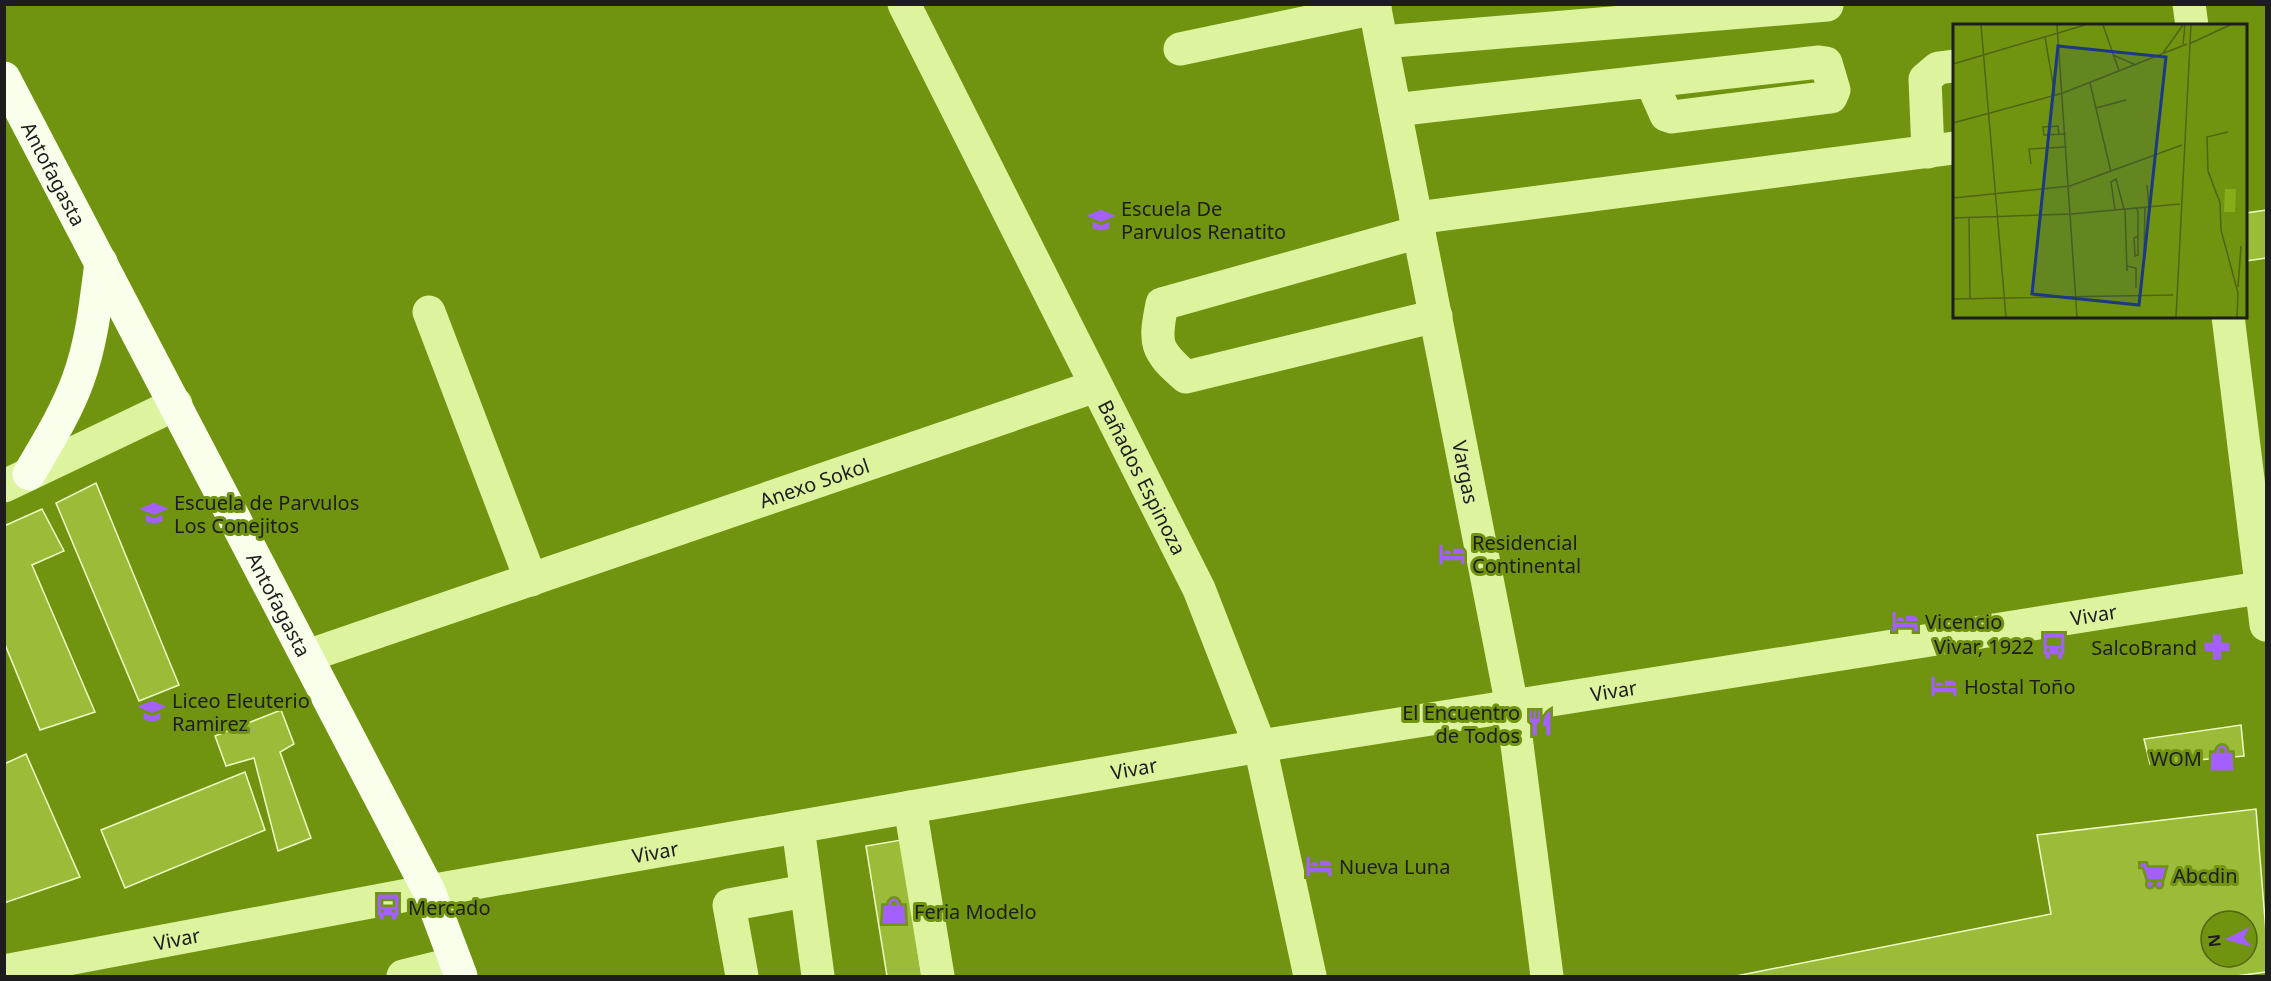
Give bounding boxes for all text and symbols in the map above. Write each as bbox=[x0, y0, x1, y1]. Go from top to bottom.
inset map bbox=[1953, 24, 2247, 318]
street label: Antofagasta bbox=[16, 117, 92, 231]
place label: Escuela De Parvulos Renatito bbox=[1121, 195, 1286, 245]
school or university icon: Escuela De Parvulos Renatito bbox=[1086, 205, 1116, 235]
street label: Bañados Espinoza bbox=[1092, 395, 1193, 559]
street label: Vargas bbox=[1447, 438, 1485, 506]
street label: Anexo Sokol bbox=[756, 451, 873, 514]
place label: Escuela de Parvulos Los Conejitos bbox=[174, 489, 359, 539]
school or university icon: Escuela de Parvulos Los Conejitos bbox=[139, 498, 169, 528]
place label: Residencial Continental bbox=[1472, 529, 1581, 579]
hotel icon: Residencial Continental bbox=[1437, 539, 1467, 569]
street label: Antofagasta bbox=[241, 548, 318, 661]
street label: Vivar bbox=[2068, 597, 2119, 631]
hotel icon: Vicencio bbox=[1890, 606, 1920, 636]
place label: Vicencio bbox=[1925, 608, 2002, 635]
bus stop icon: Vivar, 1922 bbox=[2039, 631, 2069, 661]
pharmacy icon: SalcoBrand bbox=[2202, 632, 2232, 662]
place label: Vivar, 1922 bbox=[1934, 633, 2034, 660]
place label: SalcoBrand bbox=[2091, 634, 2197, 661]
hotel icon: Hostal Toño bbox=[1929, 671, 1959, 701]
street label: Vivar bbox=[1588, 673, 1639, 707]
place label: Hostal Toño bbox=[1964, 673, 2076, 700]
place label: Liceo Eleuterio Ramirez bbox=[172, 687, 310, 737]
school or university icon: Liceo Eleuterio Ramirez bbox=[137, 696, 167, 726]
place label: El Encuentro de Todos bbox=[1402, 699, 1520, 749]
restaurant icon: El Encuentro de Todos bbox=[1525, 708, 1555, 738]
shop icon: WOM bbox=[2207, 743, 2237, 773]
place label: WOM bbox=[2150, 745, 2202, 772]
street label: Vivar bbox=[1108, 751, 1159, 785]
street label: Vivar bbox=[630, 834, 681, 869]
hotel icon: Nueva Luna bbox=[1304, 851, 1334, 881]
place label: Nueva Luna bbox=[1339, 853, 1450, 880]
supermarket icon: Abcdin bbox=[2138, 860, 2168, 890]
place label: Abcdin bbox=[2173, 862, 2238, 889]
bus stop icon: Mercado bbox=[373, 892, 403, 922]
place label: Mercado bbox=[408, 894, 491, 921]
shop icon: Feria Modelo bbox=[879, 896, 909, 926]
place label: Feria Modelo bbox=[914, 898, 1037, 925]
north arrow bbox=[2199, 909, 2259, 969]
street label: Vivar bbox=[151, 921, 202, 956]
text: N bbox=[2202, 933, 2226, 948]

